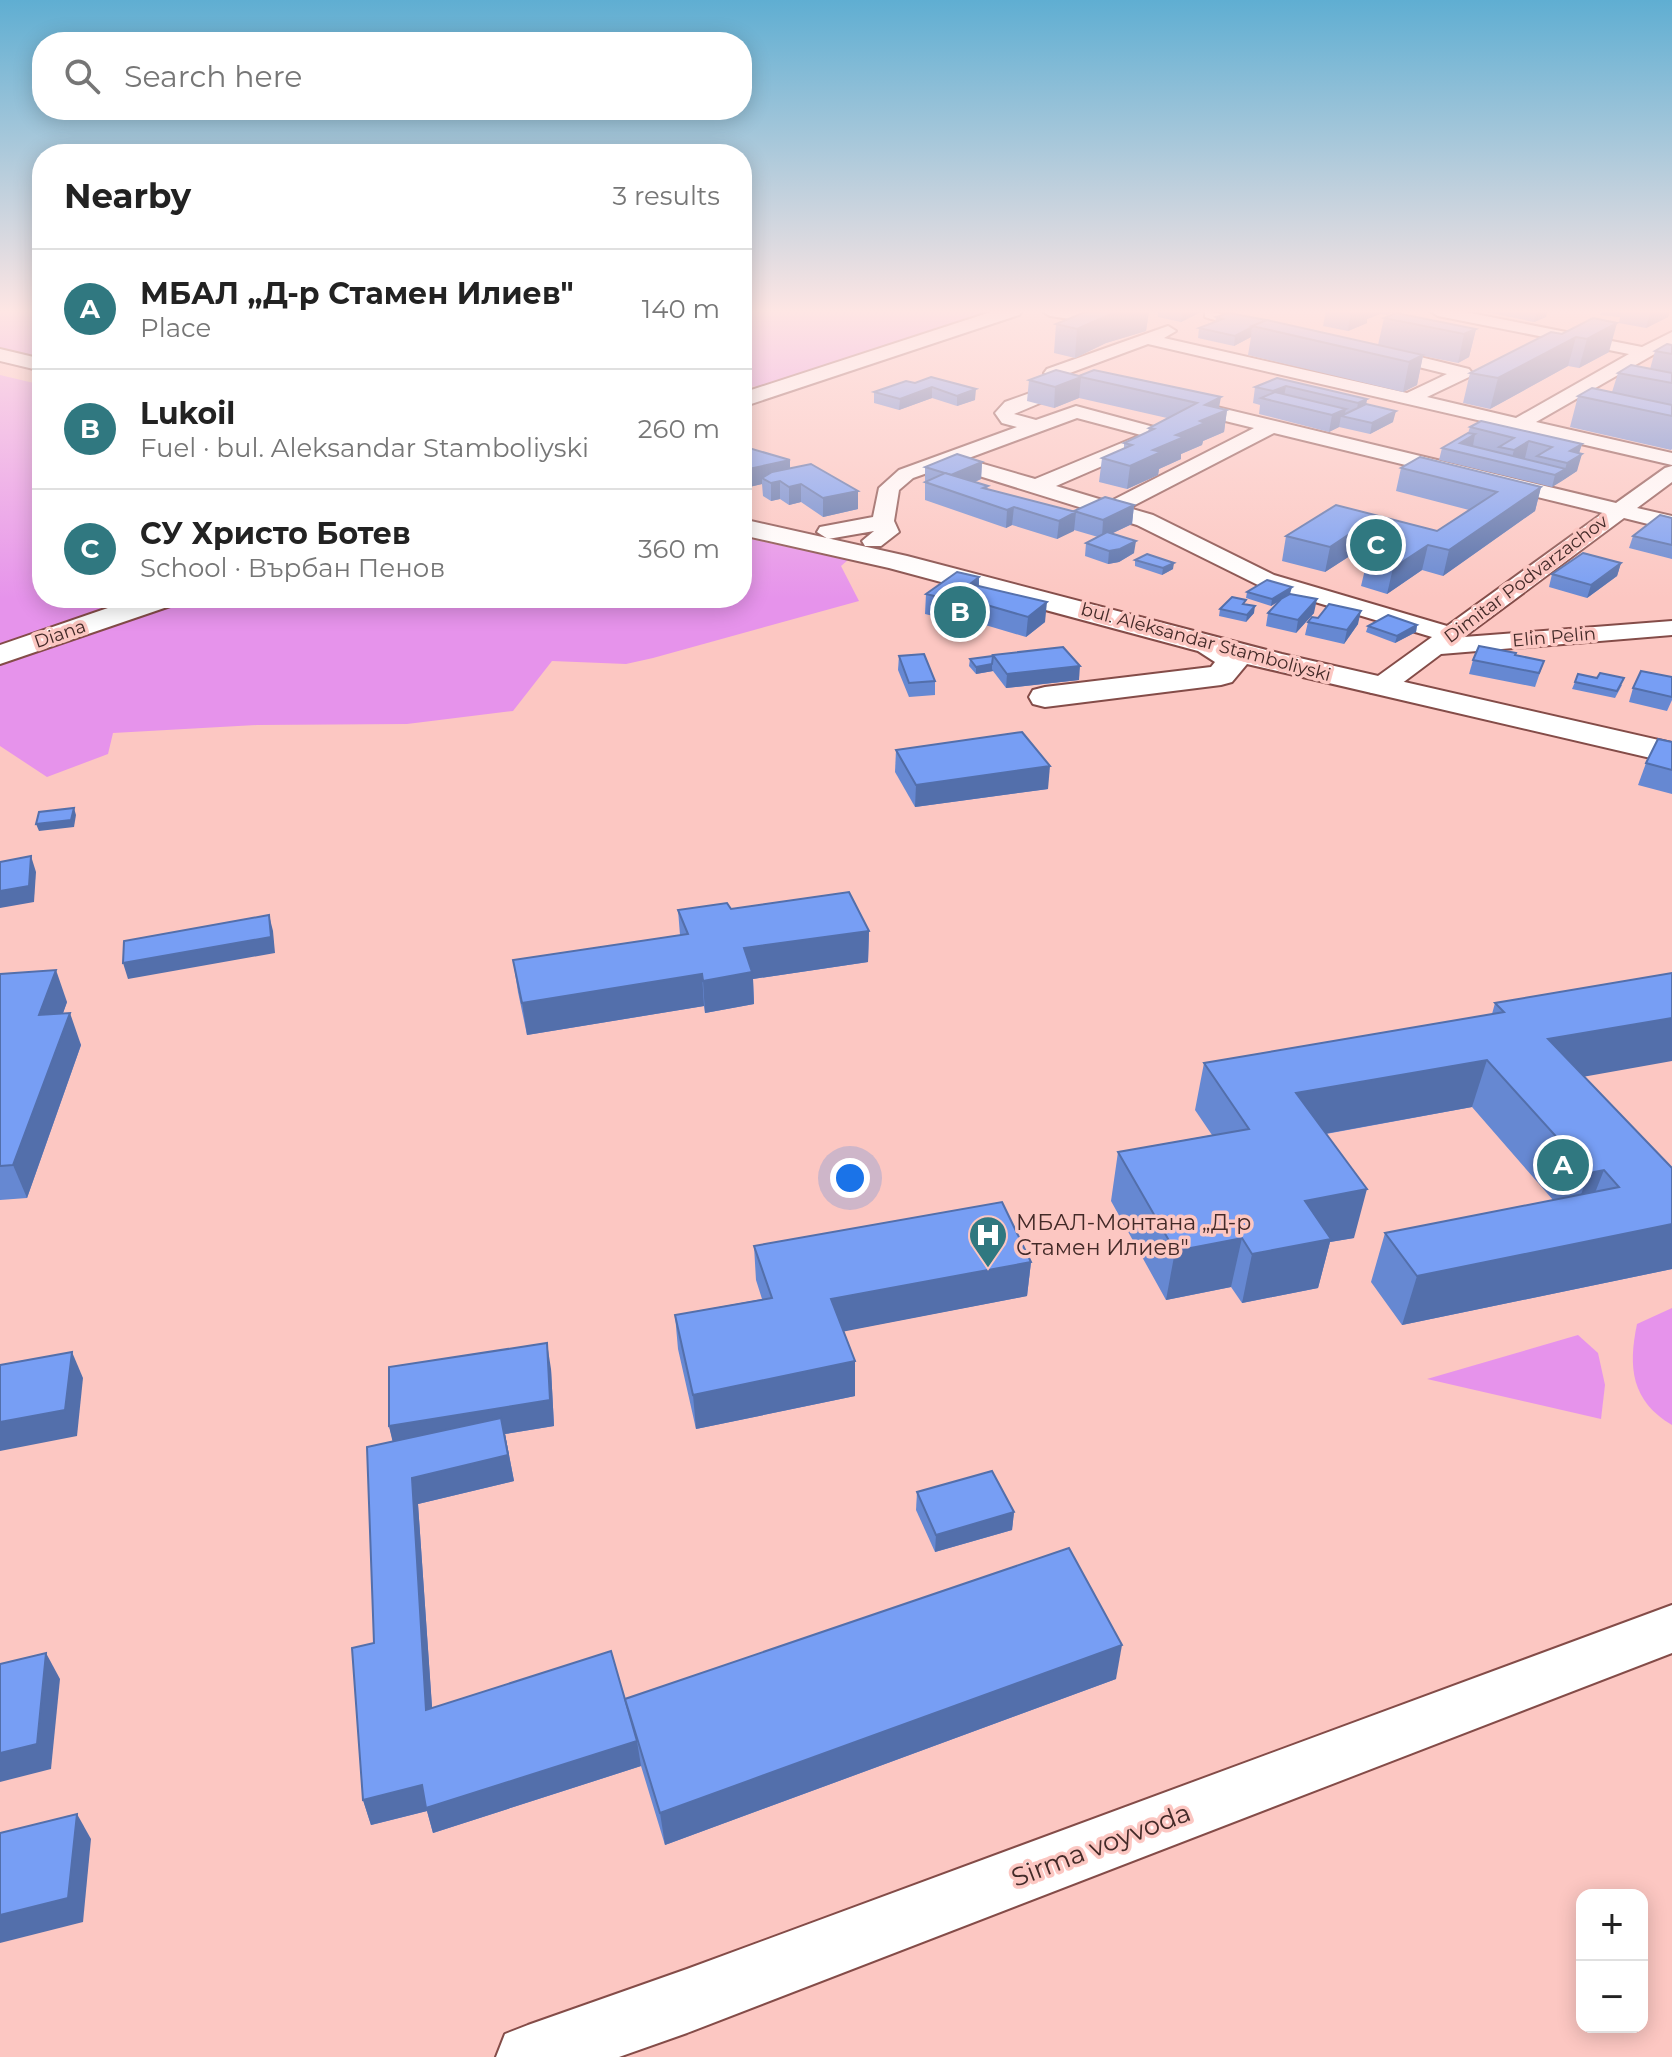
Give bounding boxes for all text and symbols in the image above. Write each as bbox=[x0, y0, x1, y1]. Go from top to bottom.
search box bbox=[32, 32, 752, 120]
icon: search bbox=[60, 54, 104, 98]
text: Search here bbox=[124, 58, 302, 95]
text: Nearby bbox=[64, 175, 191, 217]
text: 3 results bbox=[613, 180, 720, 212]
text: МБАЛ „Д-р Стамен Илиев" bbox=[140, 275, 574, 312]
text: A bbox=[80, 293, 100, 325]
text: 140 m bbox=[642, 293, 720, 325]
text: Place bbox=[140, 312, 211, 344]
text: Lukoil bbox=[140, 395, 235, 432]
text: B bbox=[80, 413, 100, 445]
text: 260 m bbox=[638, 413, 720, 445]
text: Fuel · bul. Aleksandar Stamboliyski bbox=[140, 432, 589, 464]
street label: Dimitar Podvarzachov bbox=[1440, 510, 1612, 648]
text: СУ Христо Ботев bbox=[140, 515, 411, 552]
pin: C bbox=[1350, 515, 1402, 575]
text: C bbox=[81, 533, 99, 565]
text: 360 m bbox=[638, 533, 720, 565]
text: School · Върбан Пенов bbox=[140, 552, 445, 584]
pin: B bbox=[934, 582, 986, 642]
street label: bul. Aleksandar Stamboliyski bbox=[1079, 598, 1333, 686]
street label: Diana bbox=[31, 615, 89, 653]
street label: Elin Pelin bbox=[1511, 622, 1597, 652]
pin: A bbox=[1537, 1135, 1589, 1195]
your location bbox=[830, 1158, 870, 1198]
place label: МБАЛ-Монтана „Д-р Стамен Илиев" bbox=[1016, 1209, 1251, 1261]
hospital icon: МБАЛ-Монтана „Д-р Стамен Илиев" bbox=[967, 1214, 1009, 1269]
street label: Sirma voyvoda bbox=[1007, 1796, 1195, 1894]
map controls bbox=[1576, 1889, 1648, 2033]
button: + bbox=[1576, 1889, 1648, 1961]
button: − bbox=[1576, 1961, 1648, 2033]

